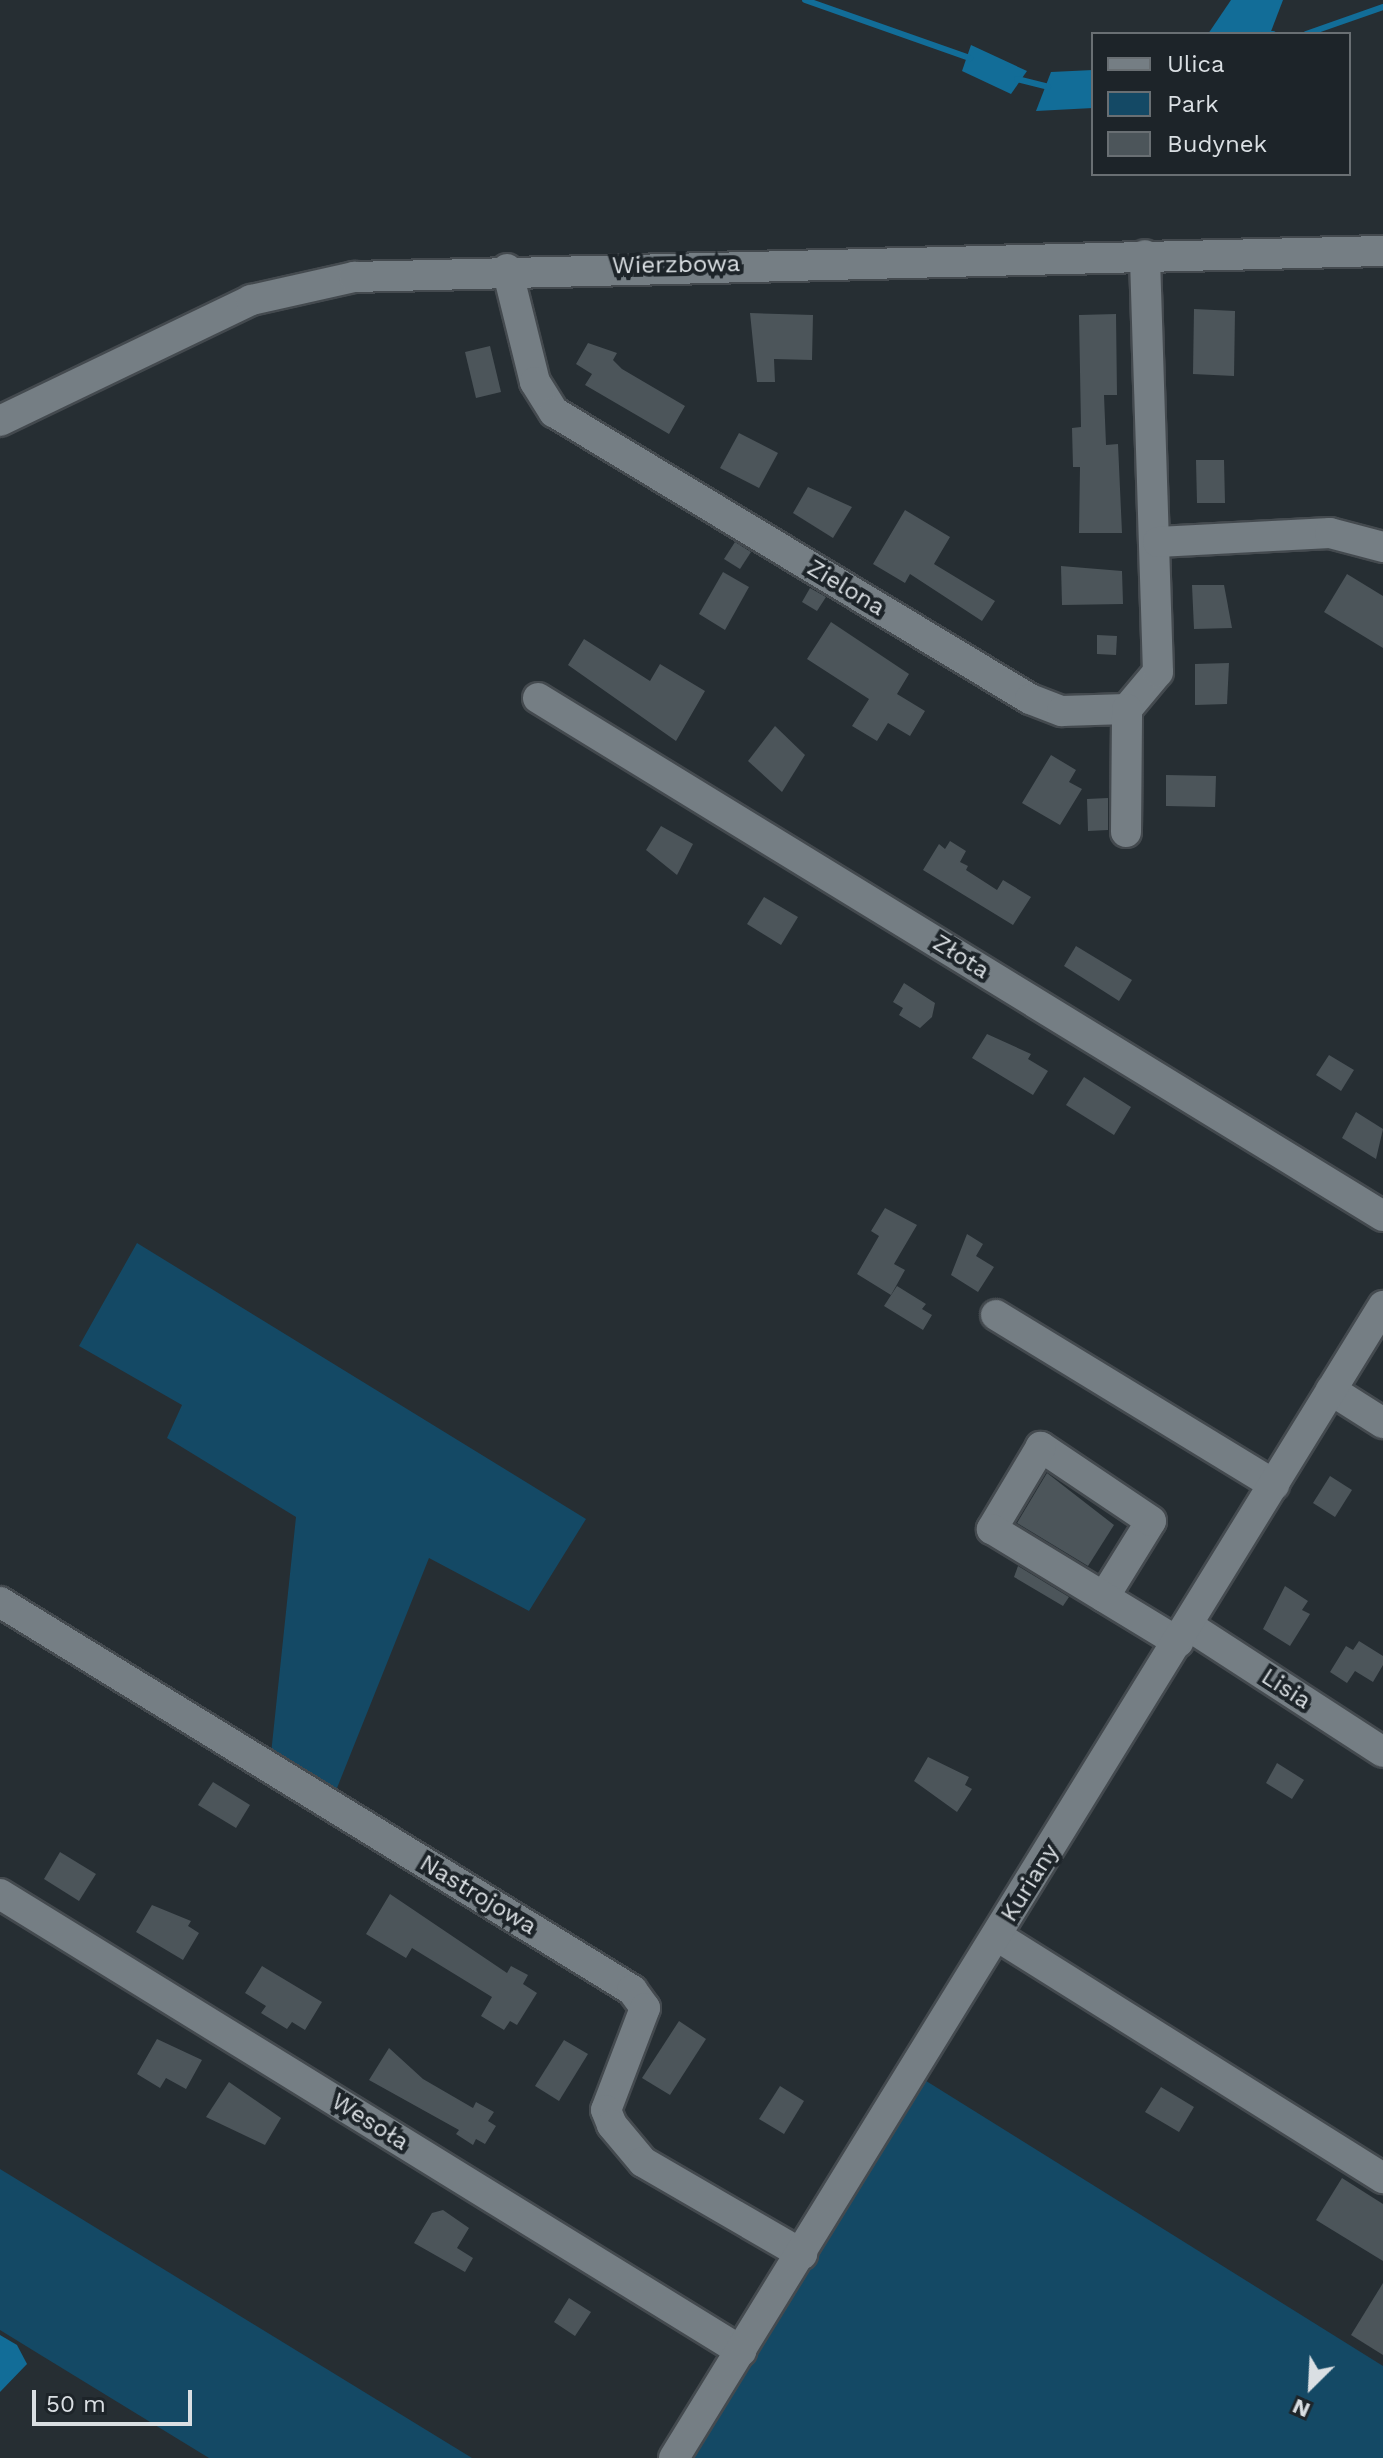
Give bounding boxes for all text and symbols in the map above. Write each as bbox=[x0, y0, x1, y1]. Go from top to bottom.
legend bbox=[1091, 32, 1351, 176]
text: Ulica bbox=[1167, 50, 1225, 78]
text: Park bbox=[1167, 90, 1219, 118]
text: Budynek bbox=[1167, 130, 1267, 158]
street label: Wierzbowa bbox=[612, 249, 740, 281]
street label: Zielona bbox=[802, 554, 890, 622]
street label: Złota bbox=[928, 929, 994, 985]
street label: Lisia bbox=[1256, 1662, 1316, 1716]
street label: Kuriany bbox=[995, 1839, 1065, 1927]
street label: Nastrojowa bbox=[414, 1849, 542, 1941]
street label: Wesoła bbox=[326, 2087, 414, 2157]
north arrow bbox=[1271, 2346, 1351, 2426]
scale bar bbox=[36, 2374, 196, 2424]
text: 50 m bbox=[46, 2390, 106, 2418]
text: N bbox=[1288, 2394, 1314, 2423]

